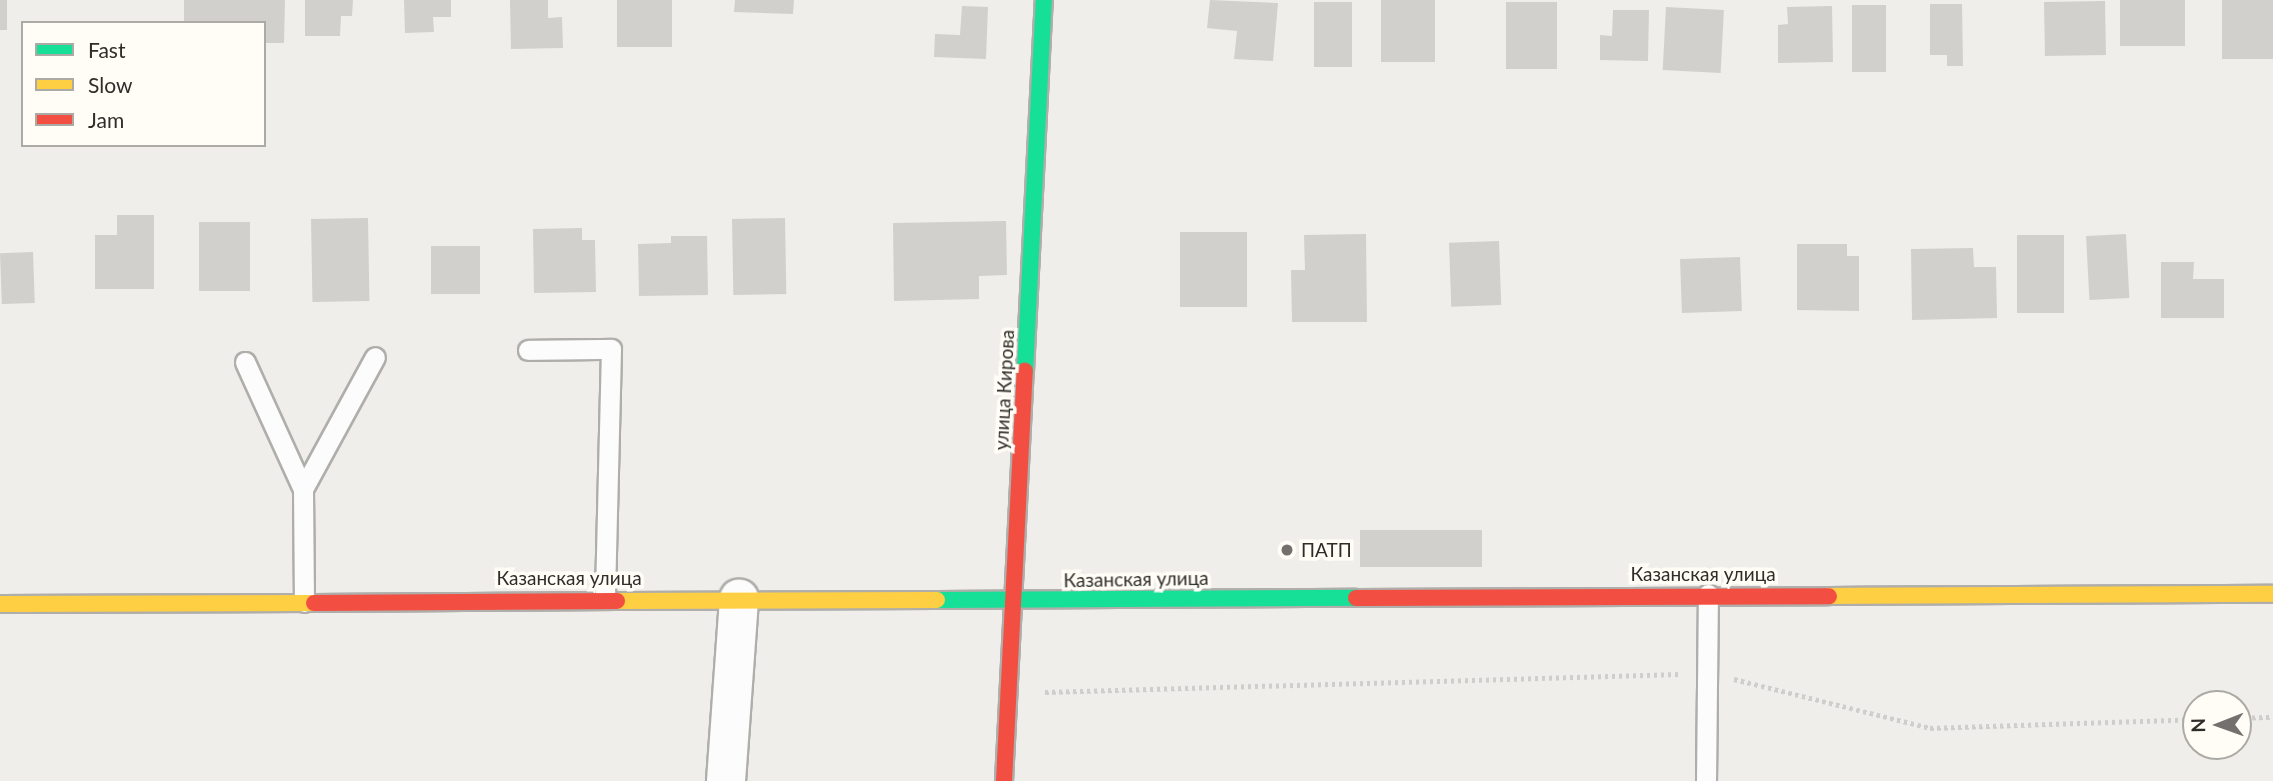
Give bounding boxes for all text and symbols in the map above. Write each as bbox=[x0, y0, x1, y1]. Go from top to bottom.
legend bbox=[21, 21, 266, 147]
text: Fast bbox=[88, 37, 125, 62]
text: Slow bbox=[88, 72, 132, 97]
text: Jam bbox=[88, 107, 124, 132]
street label: улица Кирова bbox=[989, 329, 1019, 451]
place label: ПАТП bbox=[1301, 539, 1352, 561]
marker: ПАТП bbox=[1279, 542, 1295, 558]
street label: Казанская улица bbox=[1630, 563, 1776, 585]
street label: Казанская улица bbox=[1063, 566, 1209, 592]
street label: Казанская улица bbox=[496, 567, 642, 589]
north arrow bbox=[2182, 690, 2252, 760]
text: N bbox=[2186, 718, 2209, 733]

